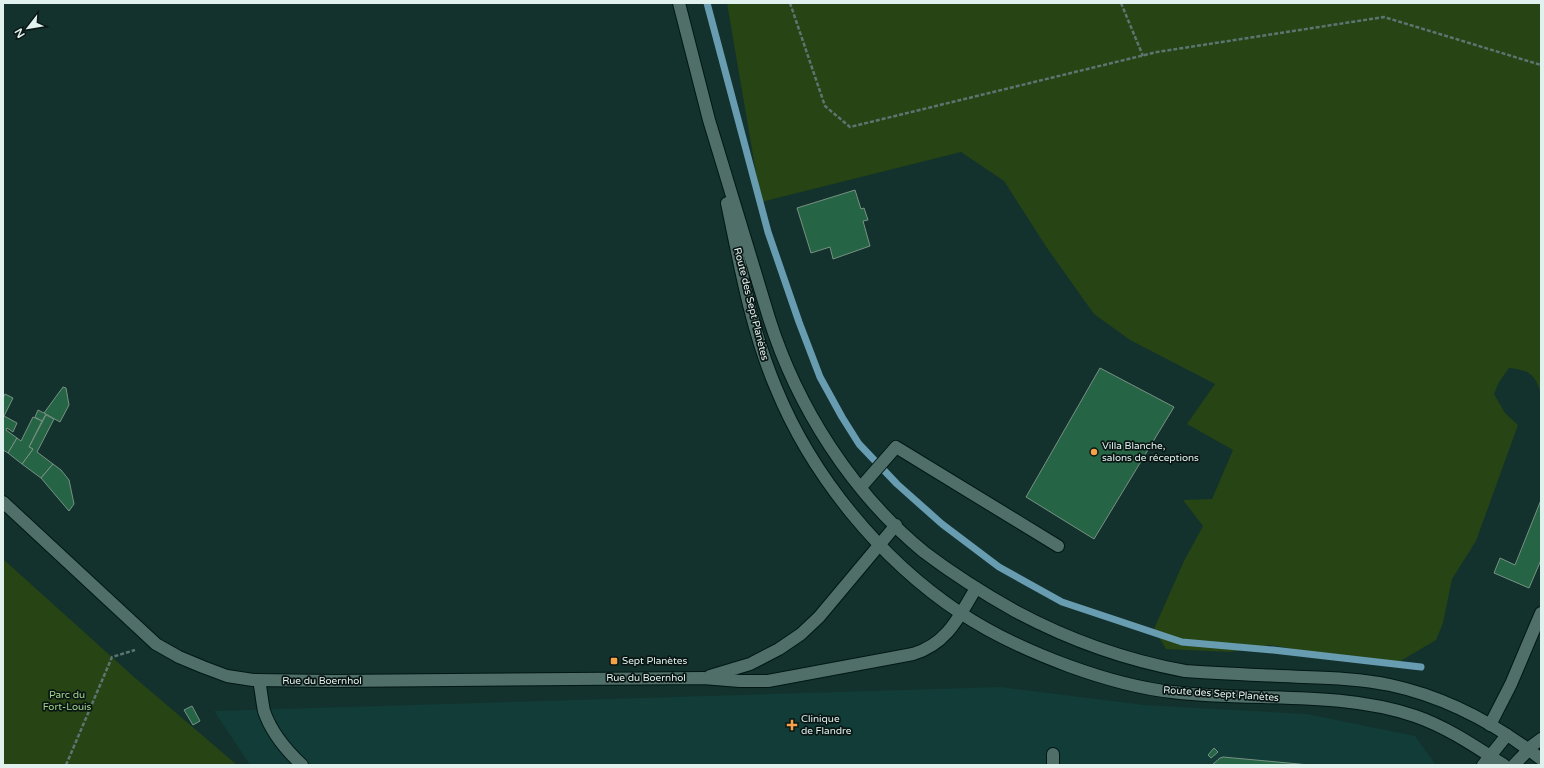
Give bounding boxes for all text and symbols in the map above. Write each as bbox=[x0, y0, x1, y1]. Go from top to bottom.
north arrow bbox=[8, 8, 48, 48]
text: N bbox=[12, 26, 28, 40]
street label: Route des Sept Planètes bbox=[731, 246, 771, 362]
place label: Villa Blanche, salons de réceptions bbox=[1102, 440, 1199, 464]
marker: Villa Blanche, salons de réceptions bbox=[1089, 447, 1099, 457]
place label: Sept Planètes bbox=[622, 655, 687, 667]
marker: Sept Planètes bbox=[609, 656, 619, 666]
street label: Rue du Boernhol bbox=[606, 672, 686, 684]
street label: Rue du Boernhol bbox=[282, 675, 362, 687]
street label: Route des Sept Planètes bbox=[1163, 684, 1279, 704]
park label: Parc du Fort-Louis bbox=[43, 689, 92, 713]
place label: Clinique de Flandre bbox=[801, 713, 852, 737]
marker: Clinique de Flandre bbox=[786, 719, 798, 731]

